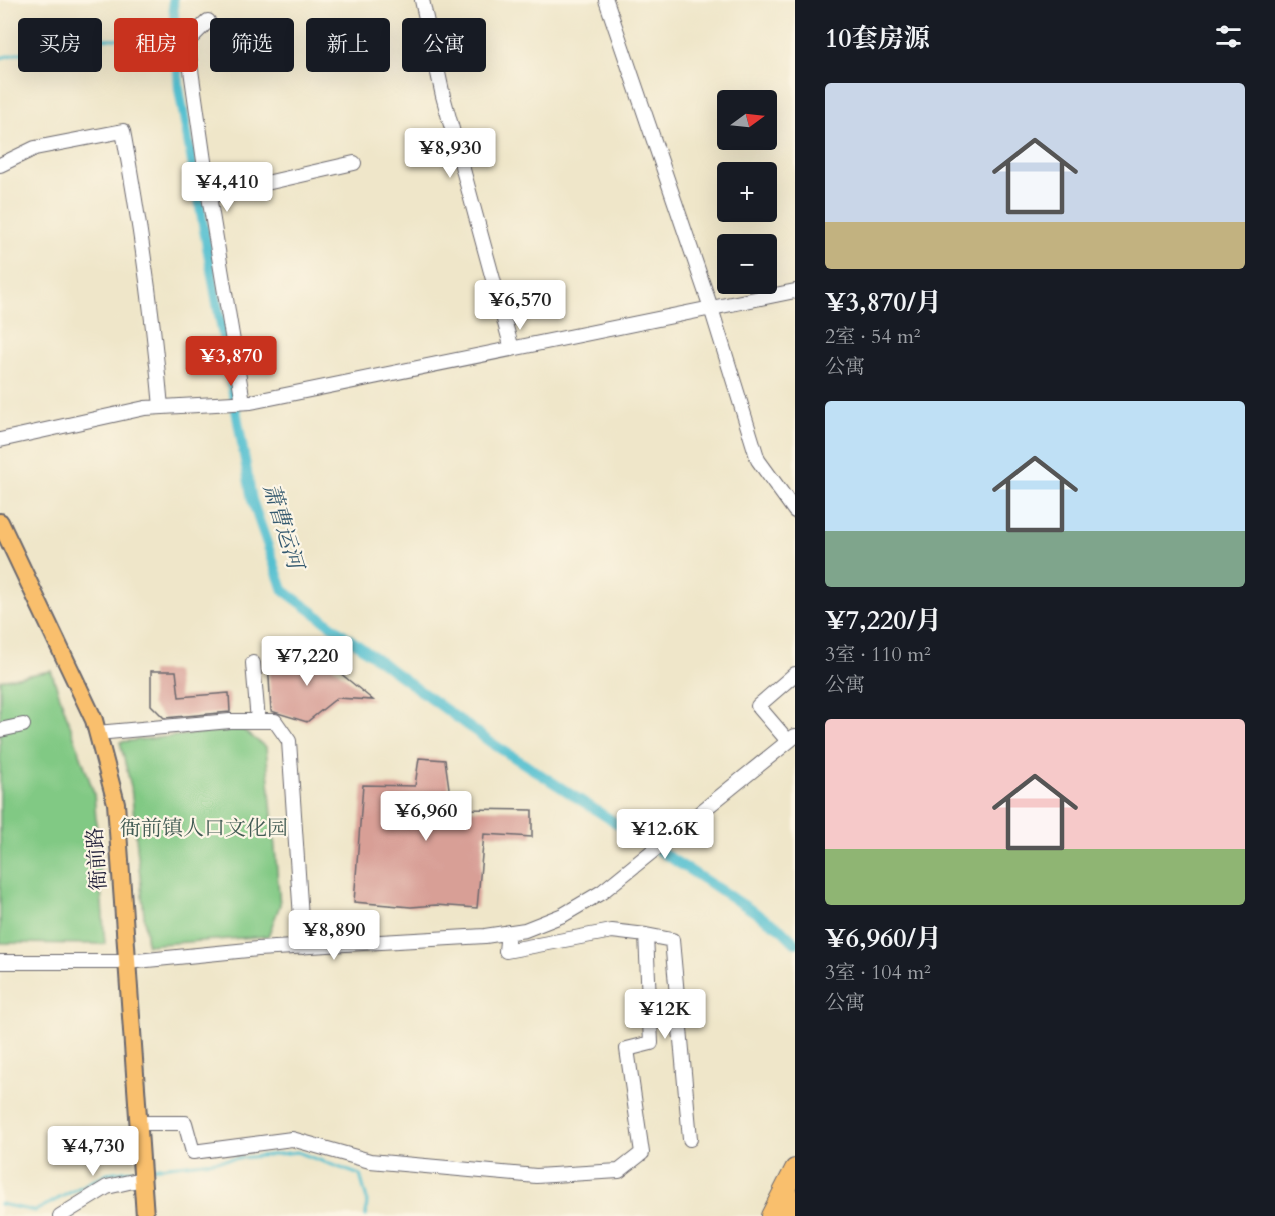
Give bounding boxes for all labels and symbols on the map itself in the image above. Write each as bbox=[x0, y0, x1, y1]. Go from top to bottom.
north arrow bbox=[717, 90, 777, 150]
pin: ¥8,930 bbox=[401, 128, 499, 179]
pin: ¥4,410 bbox=[178, 162, 276, 213]
pin: ¥6,570 bbox=[471, 280, 569, 331]
pin: ¥3,870 bbox=[182, 336, 280, 387]
water label: 萧曹运河 bbox=[256, 480, 311, 576]
pin: ¥7,220 bbox=[258, 636, 356, 687]
pin: ¥6,960 bbox=[377, 791, 475, 842]
pin: ¥12.6K bbox=[616, 809, 714, 860]
park label: 衙前镇人口文化园 bbox=[120, 814, 288, 843]
street label: 衙前路 bbox=[80, 827, 114, 891]
pin: ¥8,890 bbox=[285, 910, 383, 961]
pin: ¥12K bbox=[629, 989, 701, 1040]
pin: ¥4,730 bbox=[44, 1126, 142, 1177]

